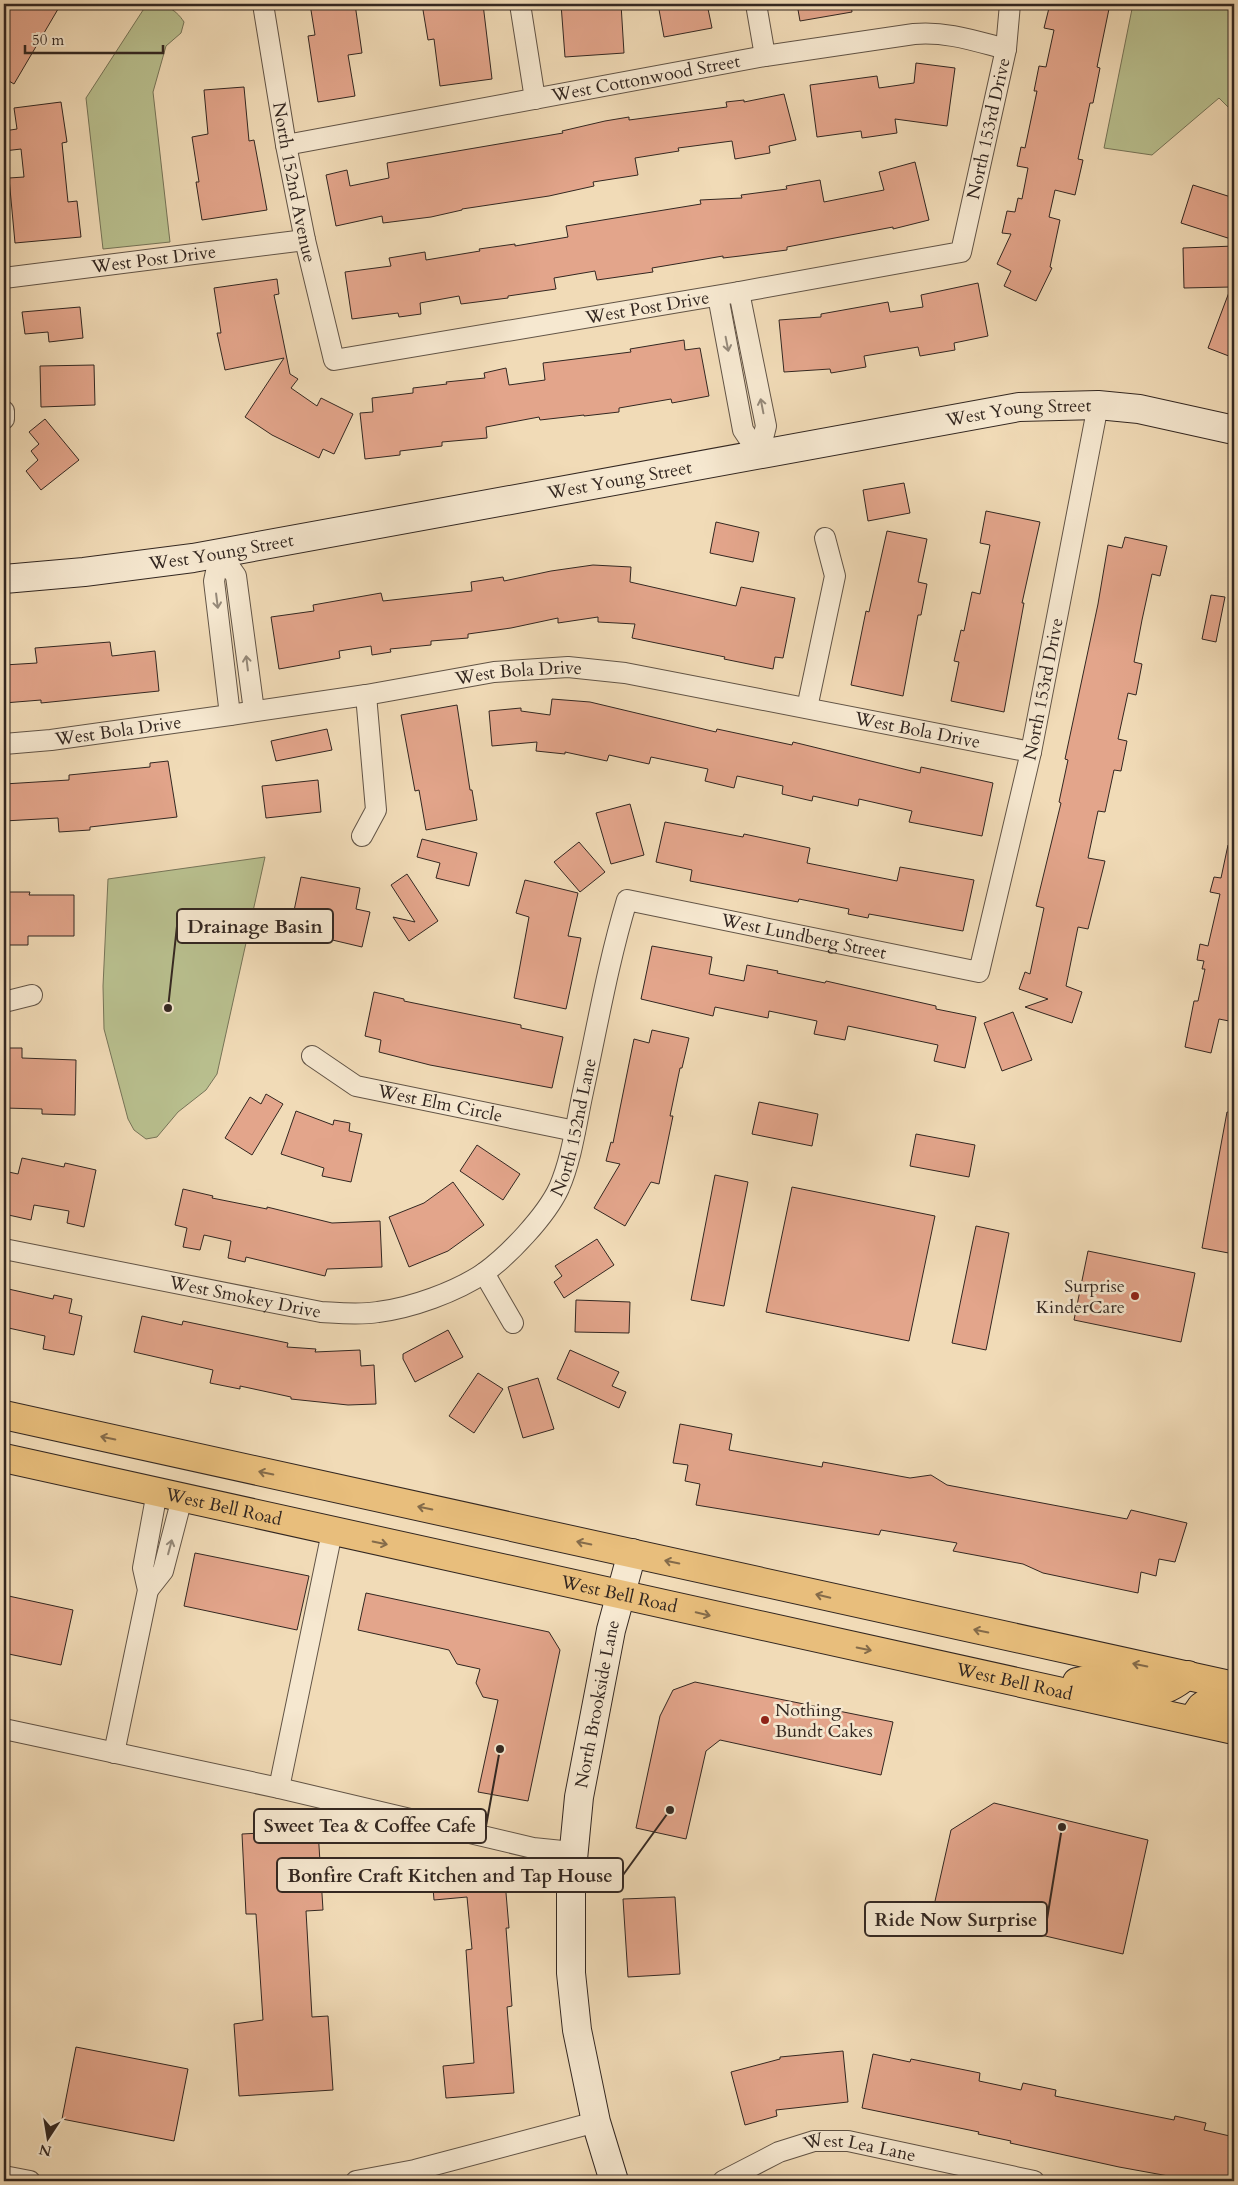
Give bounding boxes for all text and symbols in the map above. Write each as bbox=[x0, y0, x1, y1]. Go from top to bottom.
scale bar bbox=[25, 22, 162, 54]
text: 50 m bbox=[32, 30, 64, 50]
street label: West Cottonwood Street bbox=[549, 49, 743, 109]
street label: North 153rd Drive bbox=[961, 55, 1017, 202]
street label: North 152nd Avenue bbox=[266, 100, 322, 265]
street label: West Post Drive bbox=[89, 239, 218, 280]
street label: West Post Drive bbox=[583, 285, 711, 331]
one-way arrow bbox=[723, 335, 732, 351]
street label: West Young Street bbox=[943, 393, 1092, 433]
one-way arrow bbox=[756, 399, 766, 415]
street label: West Young Street bbox=[545, 455, 694, 506]
street label: West Young Street bbox=[147, 528, 296, 577]
one-way arrow bbox=[212, 593, 222, 609]
street label: North 153rd Drive bbox=[1017, 616, 1070, 763]
one-way arrow bbox=[242, 655, 252, 671]
street label: West Bola Drive bbox=[452, 655, 583, 692]
street label: West Bola Drive bbox=[852, 706, 982, 755]
street label: West Bola Drive bbox=[52, 710, 183, 752]
street label: West Lundberg Street bbox=[718, 907, 889, 966]
callout: Drainage Basin bbox=[177, 909, 333, 943]
text: Drainage Basin bbox=[187, 914, 323, 940]
street label: North 152nd Lane bbox=[545, 1056, 603, 1201]
street label: West Elm Circle bbox=[374, 1079, 505, 1129]
street label: West Smokey Drive bbox=[166, 1270, 323, 1325]
place label: Surprise KinderCare bbox=[1036, 1274, 1125, 1320]
marker: Surprise KinderCare bbox=[1129, 1290, 1141, 1302]
one-way arrow bbox=[100, 1433, 116, 1442]
one-way arrow bbox=[259, 1467, 275, 1477]
street label: West Bell Road bbox=[162, 1482, 285, 1532]
one-way arrow bbox=[418, 1503, 434, 1512]
one-way arrow bbox=[371, 1538, 387, 1548]
one-way arrow bbox=[576, 1538, 592, 1547]
one-way arrow bbox=[166, 1540, 175, 1556]
one-way arrow bbox=[664, 1556, 680, 1566]
street label: West Bell Road bbox=[557, 1569, 680, 1620]
one-way arrow bbox=[815, 1591, 831, 1600]
one-way arrow bbox=[695, 1610, 711, 1619]
street label: North Brookside Lane bbox=[569, 1617, 626, 1790]
one-way arrow bbox=[974, 1626, 990, 1636]
one-way arrow bbox=[856, 1644, 872, 1654]
street label: West Bell Road bbox=[953, 1657, 1076, 1707]
one-way arrow bbox=[1133, 1660, 1149, 1669]
place label: Nothing Bundt Cakes bbox=[775, 1698, 873, 1744]
marker: Nothing Bundt Cakes bbox=[759, 1714, 771, 1726]
callout: Sweet Tea & Coffee Cafe bbox=[254, 1809, 486, 1843]
text: Sweet Tea & Coffee Cafe bbox=[264, 1813, 476, 1839]
callout: Bonfire Craft Kitchen and Tap House bbox=[277, 1858, 623, 1892]
text: Bonfire Craft Kitchen and Tap House bbox=[287, 1863, 613, 1889]
callout: Ride Now Surprise bbox=[865, 1902, 1047, 1936]
text: Ride Now Surprise bbox=[875, 1907, 1037, 1933]
north arrow bbox=[22, 2112, 72, 2162]
street label: West Lea Lane bbox=[799, 2127, 918, 2168]
text: N bbox=[37, 2140, 53, 2161]

